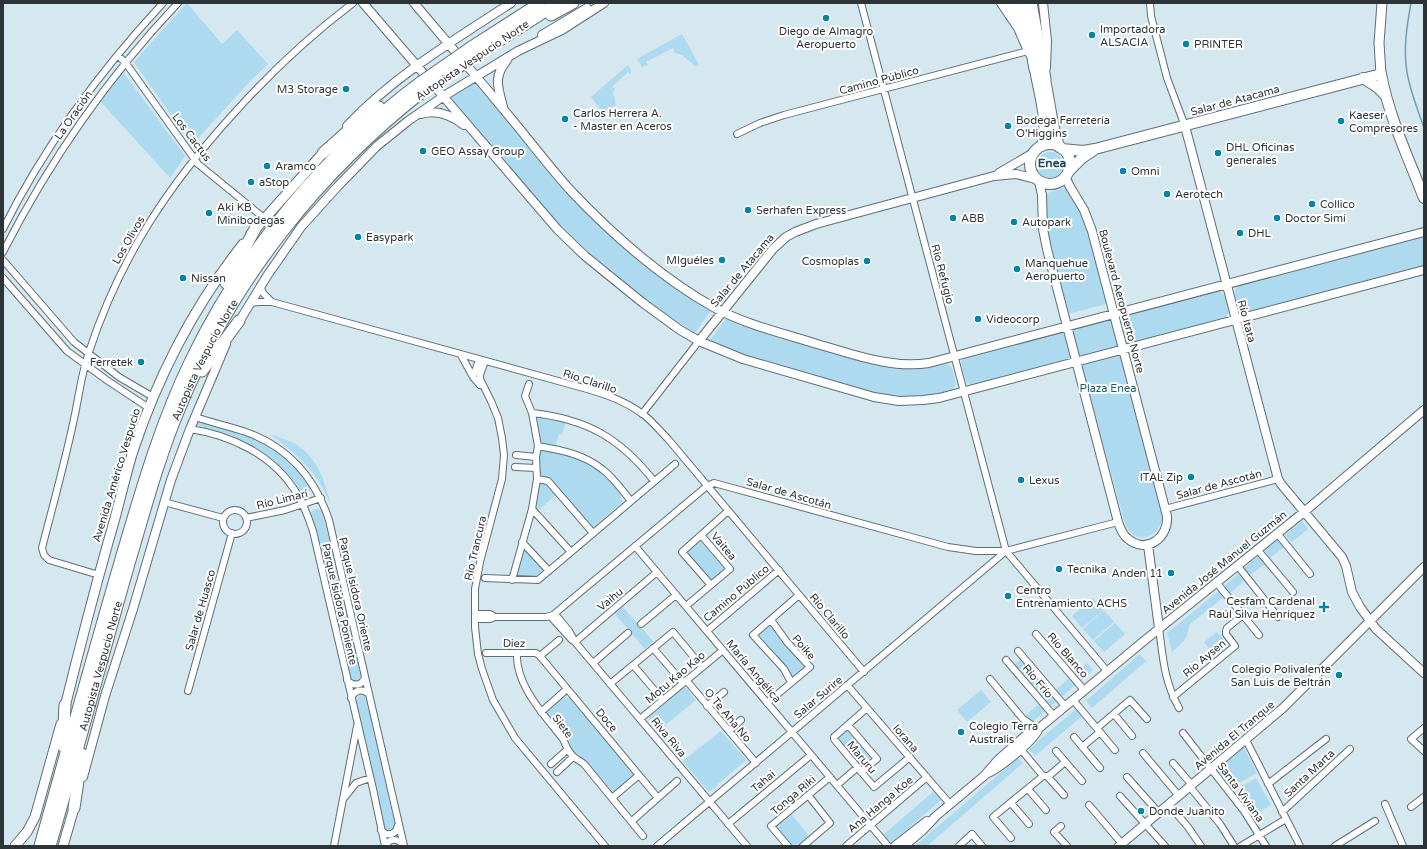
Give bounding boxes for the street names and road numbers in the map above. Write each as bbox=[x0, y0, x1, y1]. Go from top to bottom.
street label: Autopista Vespucio Norte bbox=[413, 18, 531, 103]
street label: Camino Público bbox=[838, 64, 921, 97]
street label: Salar de Atacama bbox=[1189, 82, 1281, 119]
street label: La Oración bbox=[52, 88, 95, 142]
street label: Los Cactus bbox=[169, 111, 214, 164]
street label: Los Olivos bbox=[110, 214, 147, 267]
street label: Boulevard Aeropuerto Norte bbox=[1096, 228, 1147, 374]
street label: Salar de Atacama bbox=[708, 231, 777, 310]
street label: Río Refugio bbox=[928, 243, 957, 306]
street label: Autopista Vespucio Norte bbox=[169, 297, 241, 423]
street label: Río Itata bbox=[1235, 298, 1258, 344]
street label: Río Clarillo bbox=[561, 367, 619, 396]
street label: Avenida Américo Vespucio bbox=[90, 406, 143, 544]
street label: Salar de Ascotán bbox=[1175, 467, 1263, 502]
street label: Salar de Ascotán bbox=[745, 475, 833, 512]
street label: Río Limarí bbox=[255, 487, 309, 512]
street label: Avenida José Manuel Guzmán bbox=[1159, 508, 1289, 617]
street label: Río Trancura bbox=[462, 514, 489, 582]
street label: Vaitea bbox=[708, 530, 739, 563]
street label: Parque Isidora Oriente bbox=[336, 536, 375, 653]
street label: Parque Isidora Poniente bbox=[319, 542, 360, 666]
street label: Camino Público bbox=[701, 562, 772, 625]
street label: Salar de Huasco bbox=[183, 568, 218, 652]
street label: Vaihu bbox=[595, 585, 626, 614]
street label: Río Clarillo bbox=[807, 591, 853, 642]
street label: Autopista Vespucio Norte bbox=[77, 600, 125, 732]
street label: Río Blanco bbox=[1044, 630, 1091, 681]
street label: Poike bbox=[789, 632, 818, 663]
street label: Diez bbox=[503, 637, 526, 650]
street label: María Angélica bbox=[723, 637, 784, 706]
street label: Río Aysen bbox=[1180, 637, 1228, 680]
street label: Motu Kao Kao bbox=[643, 648, 708, 706]
street label: Río Frío bbox=[1020, 662, 1056, 701]
street label: Salar Surire bbox=[791, 673, 845, 722]
street label: O Te Aha No bbox=[701, 686, 754, 745]
street label: Avenida El Tranque bbox=[1192, 698, 1277, 773]
street label: Doce bbox=[593, 706, 620, 735]
street label: Siete bbox=[550, 712, 575, 741]
street label: Riva Riva bbox=[648, 715, 689, 760]
street label: Iorana bbox=[890, 722, 921, 755]
street label: Maruru bbox=[844, 738, 879, 776]
street label: Santa Marta bbox=[1281, 747, 1337, 800]
street label: Santa Viviana bbox=[1215, 760, 1267, 825]
street label: Tahai bbox=[749, 768, 778, 795]
street label: Tonga Riki bbox=[768, 773, 818, 818]
street label: Ana Hanga Koe bbox=[845, 773, 916, 836]

